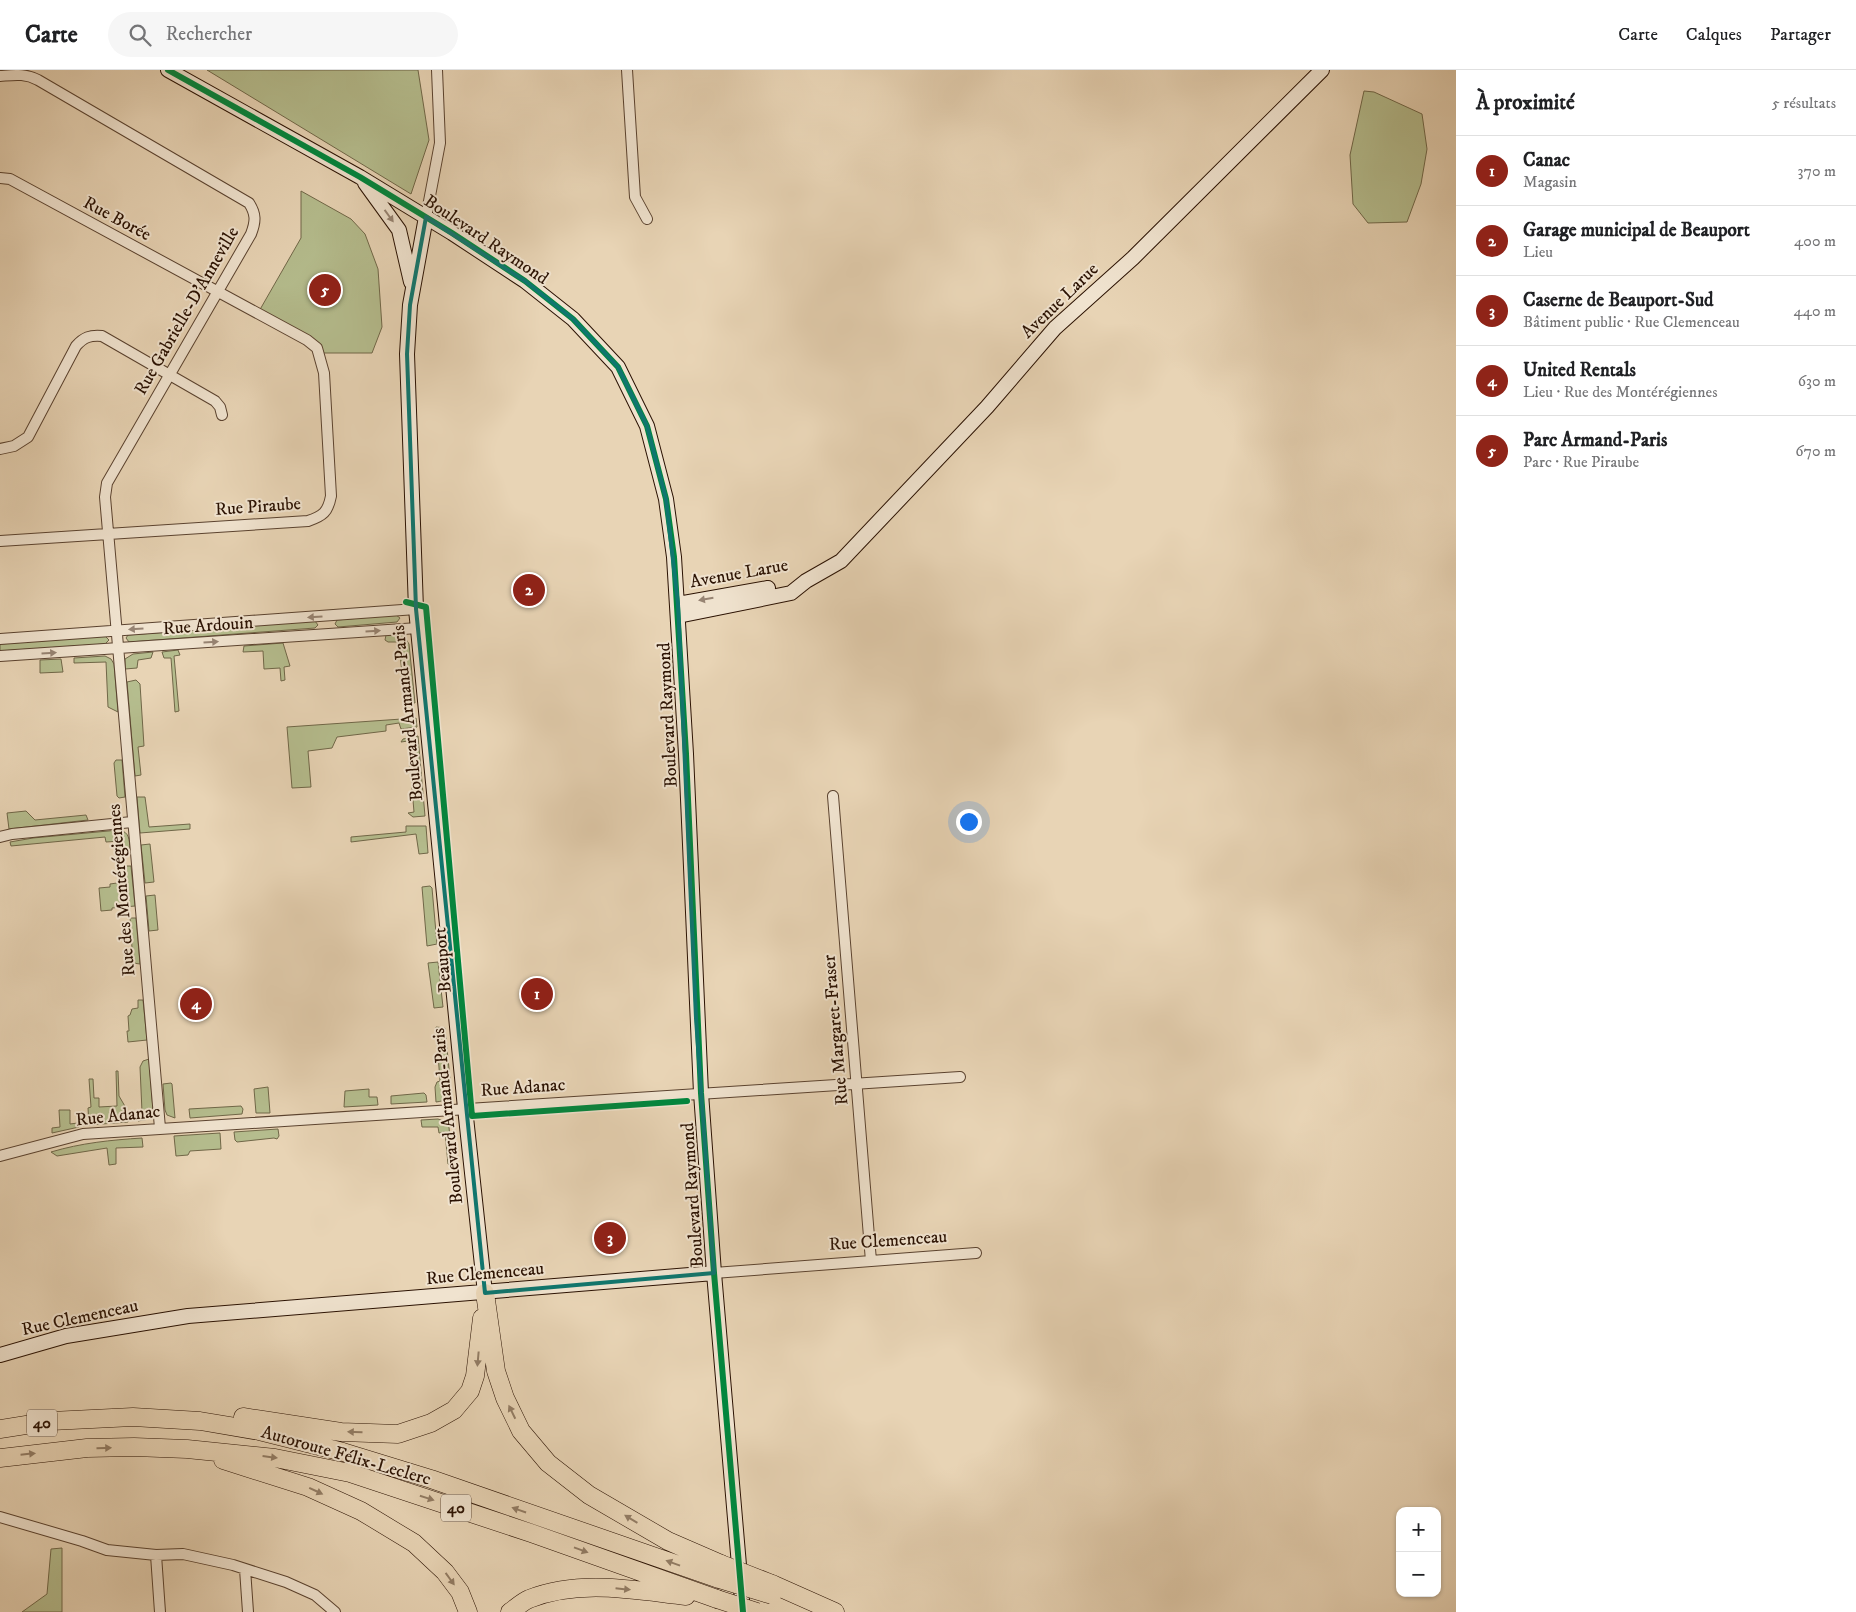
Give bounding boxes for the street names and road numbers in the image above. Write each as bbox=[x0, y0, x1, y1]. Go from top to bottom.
street label: Boulevard Raymond bbox=[420, 190, 552, 290]
street label: Rue Borée bbox=[79, 192, 155, 246]
street label: Rue Gabrielle-D'Anneville bbox=[130, 223, 244, 399]
street label: Avenue Larue bbox=[1017, 259, 1103, 343]
street label: Rue Piraube bbox=[214, 493, 302, 521]
street label: Avenue Larue bbox=[688, 555, 790, 593]
street label: Rue Ardouin bbox=[162, 612, 255, 640]
street label: Boulevard Armand-Paris bbox=[388, 624, 428, 802]
street label: Boulevard Raymond bbox=[653, 642, 683, 788]
street label: Rue des Montérégiennes bbox=[104, 803, 140, 977]
street label: Beauport bbox=[429, 926, 457, 994]
street label: Rue Margaret-Fraser bbox=[818, 954, 854, 1106]
street label: Boulevard Armand-Paris bbox=[428, 1027, 468, 1205]
street label: Rue Adanac bbox=[480, 1074, 566, 1102]
street label: Rue Adanac bbox=[75, 1101, 162, 1131]
street label: Boulevard Raymond bbox=[677, 1122, 709, 1268]
street label: Rue Clemenceau bbox=[828, 1226, 948, 1256]
street label: Rue Clemenceau bbox=[425, 1258, 545, 1290]
street label: Rue Clemenceau bbox=[20, 1295, 141, 1341]
road number: 40 bbox=[27, 1410, 57, 1436]
street label: Autoroute Félix-Leclerc bbox=[259, 1421, 434, 1491]
road number: 40 bbox=[441, 1495, 471, 1522]

